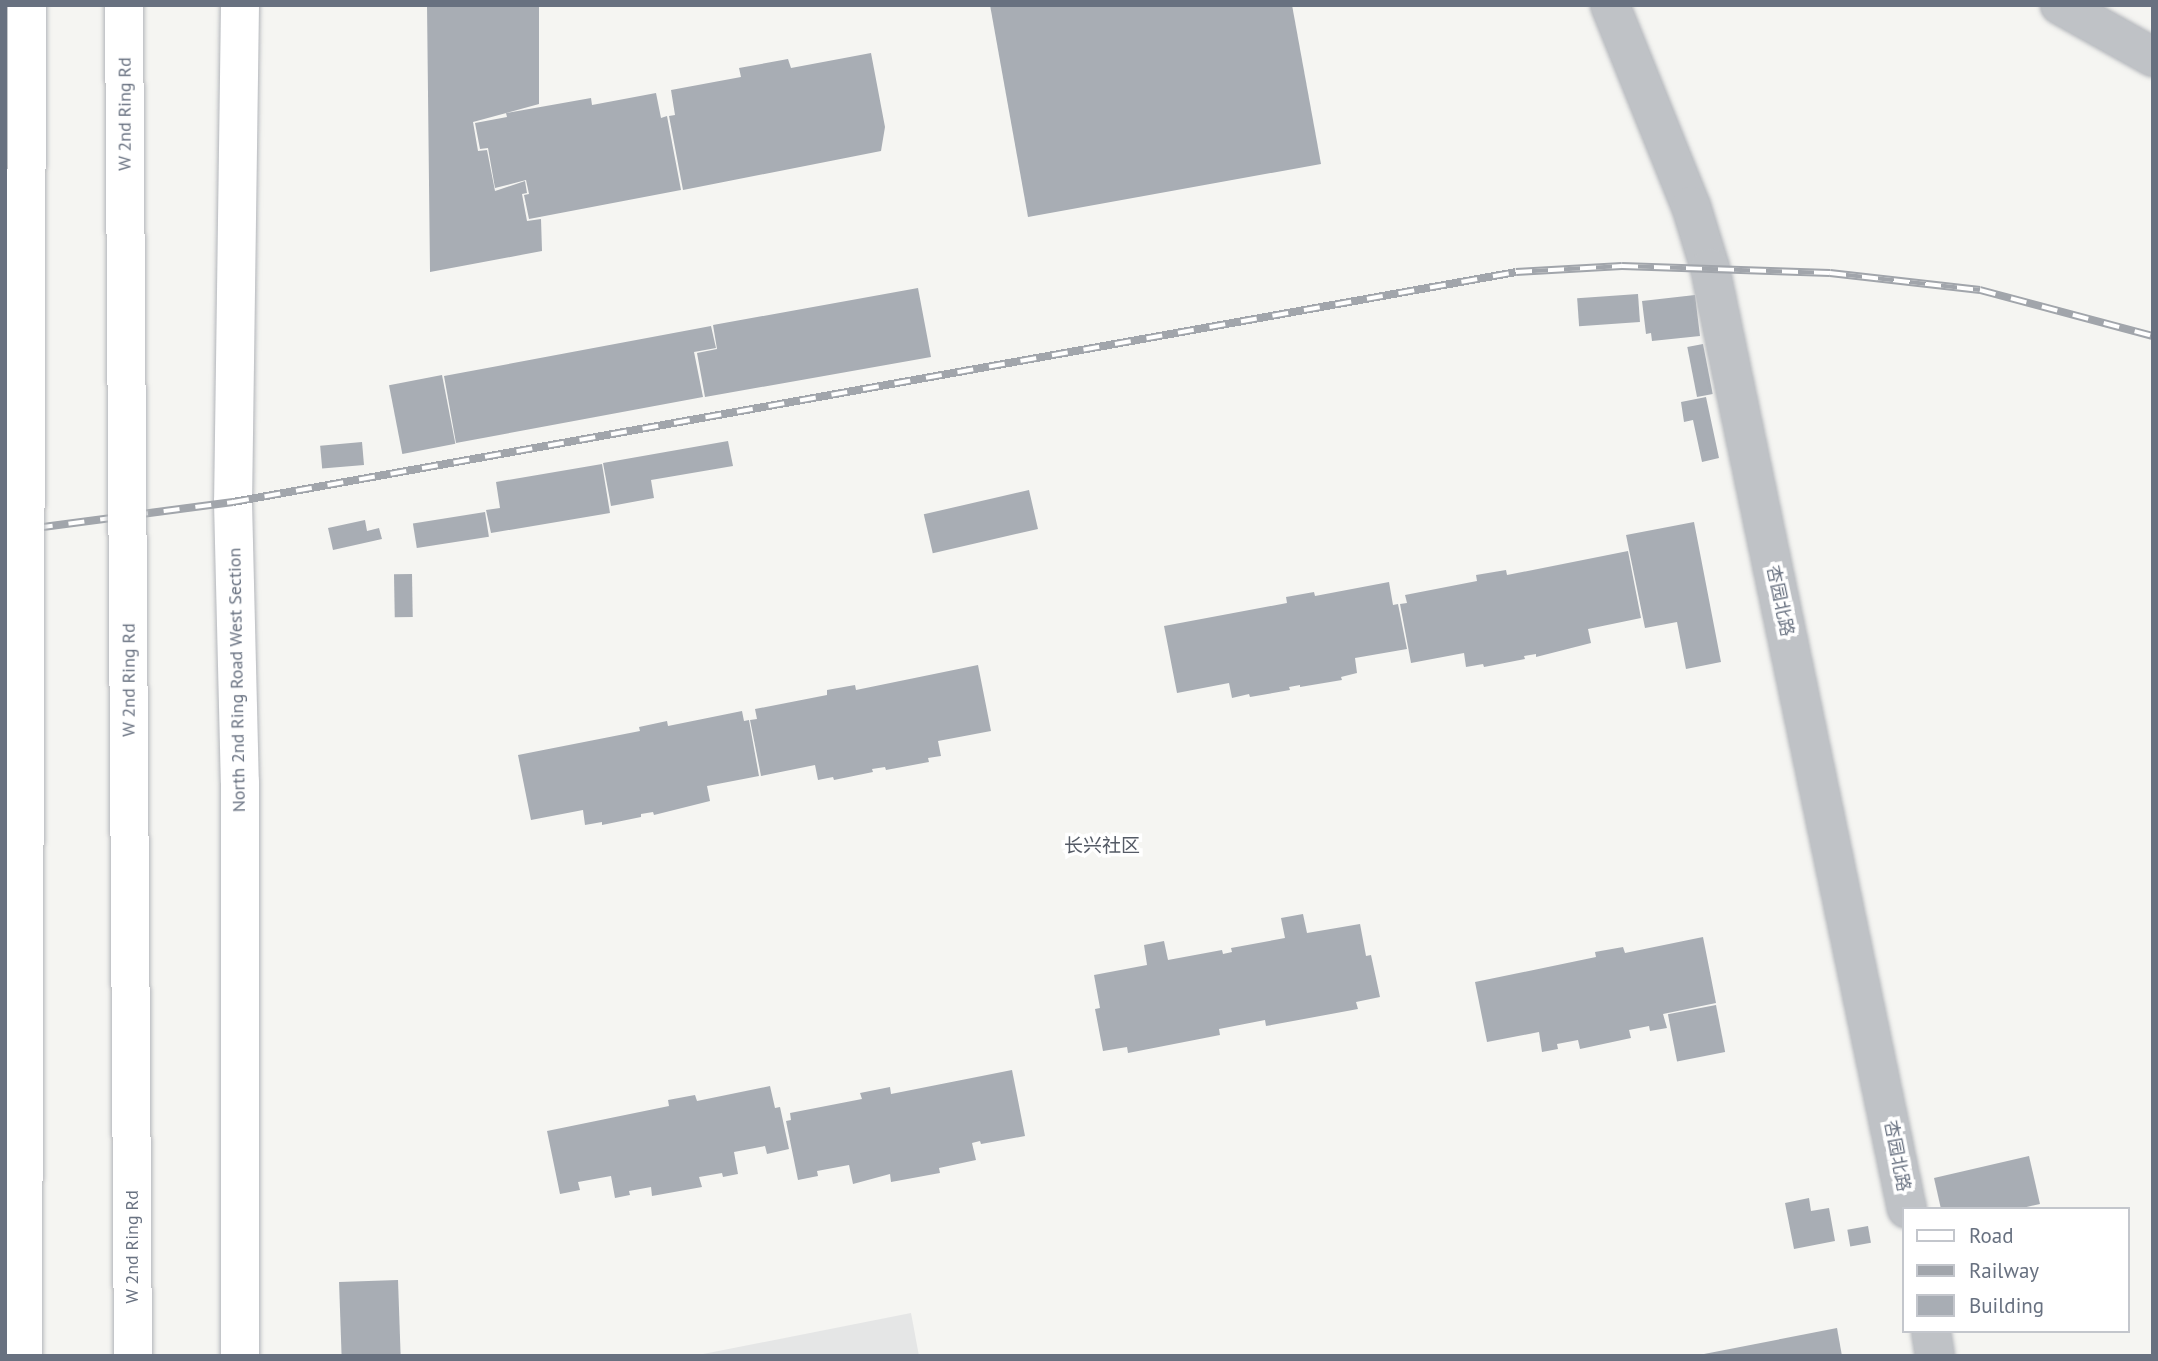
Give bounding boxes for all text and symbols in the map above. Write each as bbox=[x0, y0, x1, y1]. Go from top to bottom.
street label: W 2nd Ring Rd bbox=[114, 57, 136, 171]
street label: North 2nd Ring Road West Section bbox=[224, 547, 250, 813]
street label: 杏园北路 bbox=[1762, 564, 1798, 638]
street label: W 2nd Ring Rd bbox=[118, 623, 140, 737]
district label: 长兴社区 bbox=[1064, 835, 1140, 857]
street label: 杏园北路 bbox=[1880, 1119, 1914, 1193]
street label: W 2nd Ring Rd bbox=[121, 1190, 143, 1304]
legend bbox=[1902, 1207, 2130, 1333]
text: Road bbox=[1969, 1222, 2013, 1249]
text: Railway bbox=[1969, 1257, 2039, 1284]
text: Building bbox=[1969, 1292, 2044, 1319]

